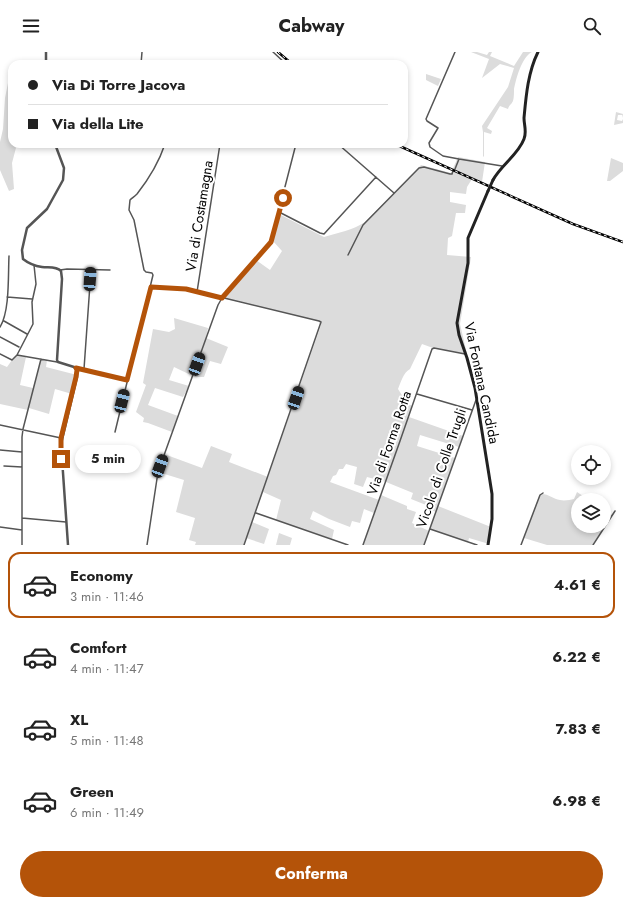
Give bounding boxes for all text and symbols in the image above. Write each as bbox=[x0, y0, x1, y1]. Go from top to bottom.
text: Cabway bbox=[279, 13, 344, 39]
icon: menu bbox=[20, 15, 42, 37]
icon: search bbox=[581, 15, 603, 37]
text: Via Di Torre Jacova bbox=[52, 74, 185, 96]
text: Via della Lite bbox=[52, 113, 144, 135]
street label: Via di Costamagna bbox=[180, 159, 218, 273]
route start bbox=[274, 189, 292, 207]
car bbox=[83, 267, 97, 291]
street label: Via Fontana Candida bbox=[459, 320, 505, 446]
car bbox=[187, 351, 207, 377]
car bbox=[286, 385, 306, 411]
car bbox=[113, 388, 131, 414]
street label: Via di Forma Rotta bbox=[362, 388, 416, 498]
street label: Vicolo di Colle Trugli bbox=[411, 405, 471, 531]
callout: 5 min bbox=[75, 445, 141, 473]
map controls bbox=[571, 445, 611, 533]
button: locate bbox=[571, 445, 611, 485]
text: 5 min bbox=[91, 449, 125, 468]
route end bbox=[52, 450, 70, 468]
car bbox=[150, 453, 170, 479]
button: layers bbox=[571, 493, 611, 533]
text: Economy bbox=[70, 565, 133, 587]
icon: car bbox=[22, 567, 58, 603]
text: 4.61 € bbox=[554, 574, 601, 596]
text: 3 min · 11:46 bbox=[70, 587, 144, 606]
text: Comfort bbox=[70, 637, 127, 659]
icon: car bbox=[22, 639, 58, 675]
text: 6.22 € bbox=[552, 646, 601, 668]
text: 4 min · 11:47 bbox=[70, 659, 144, 678]
text: XL bbox=[70, 709, 88, 731]
icon: car bbox=[22, 711, 58, 747]
text: 7.83 € bbox=[556, 718, 601, 740]
text: 5 min · 11:48 bbox=[70, 731, 144, 750]
text: Green bbox=[70, 781, 114, 803]
icon: car bbox=[22, 783, 58, 819]
text: 6.98 € bbox=[552, 790, 601, 812]
text: 6 min · 11:49 bbox=[70, 803, 144, 822]
button: Conferma bbox=[20, 851, 603, 897]

